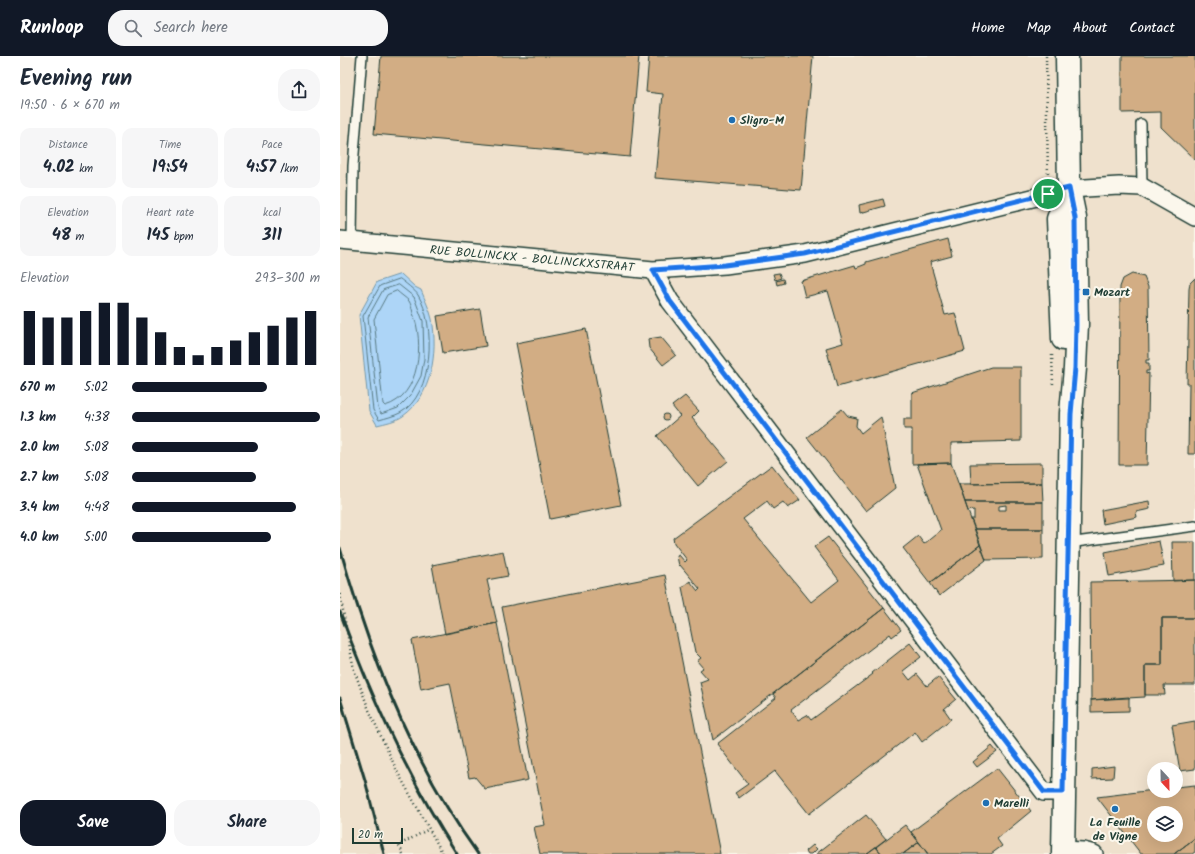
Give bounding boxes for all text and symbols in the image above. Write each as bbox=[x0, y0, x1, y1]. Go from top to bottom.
search box bbox=[108, 10, 388, 46]
text: Runloop bbox=[20, 13, 84, 43]
text: Search here bbox=[154, 16, 228, 40]
icon: search bbox=[122, 17, 144, 39]
text: Home bbox=[971, 17, 1005, 39]
text: Map bbox=[1027, 17, 1051, 39]
text: About bbox=[1073, 17, 1107, 39]
text: Contact bbox=[1129, 17, 1175, 39]
text: Evening run bbox=[20, 62, 132, 97]
button: share bbox=[278, 69, 320, 111]
text: 19:50 · 6 × 670 m bbox=[20, 95, 120, 116]
place label: Sligro-M bbox=[740, 111, 785, 130]
marker: Sligro-M bbox=[727, 115, 737, 125]
text: Distance bbox=[48, 136, 88, 154]
text: Time bbox=[159, 136, 181, 154]
text: Pace bbox=[262, 136, 282, 154]
text: 4.02 bbox=[43, 154, 75, 181]
text: 19:54 bbox=[152, 154, 188, 181]
text: 4:57 bbox=[246, 154, 276, 181]
text: km bbox=[75, 160, 93, 178]
text: /km bbox=[276, 160, 298, 178]
pin bbox=[1031, 177, 1065, 211]
icon: arrive bbox=[1037, 183, 1059, 205]
text: Elevation bbox=[47, 204, 89, 222]
text: Heart rate bbox=[146, 204, 194, 222]
text: kcal bbox=[263, 204, 281, 222]
text: 48 bbox=[52, 222, 71, 249]
text: 145 bbox=[146, 222, 169, 249]
text: 311 bbox=[262, 222, 282, 249]
text: m bbox=[71, 228, 84, 246]
text: bpm bbox=[169, 228, 194, 246]
street label: RUE BOLLINCKX - BOLLINCKXSTRAAT bbox=[429, 241, 637, 278]
text: Elevation bbox=[20, 268, 69, 289]
text: 293–300 m bbox=[255, 268, 320, 289]
place label: Mozart bbox=[1094, 283, 1131, 302]
marker: Mozart bbox=[1081, 287, 1091, 297]
text: 670 m bbox=[20, 377, 56, 398]
text: 5:02 bbox=[84, 377, 108, 398]
text: 1.3 km bbox=[20, 407, 56, 428]
text: 4:38 bbox=[84, 407, 110, 428]
text: 2.0 km bbox=[20, 437, 59, 458]
text: 5:08 bbox=[84, 437, 109, 458]
text: 2.7 km bbox=[20, 467, 59, 488]
text: 5:08 bbox=[84, 467, 109, 488]
text: 3.4 km bbox=[20, 497, 59, 518]
text: 4:48 bbox=[84, 497, 109, 518]
text: 4.0 km bbox=[20, 527, 59, 548]
text: 5:00 bbox=[84, 527, 107, 548]
north arrow bbox=[1147, 762, 1183, 798]
map controls bbox=[1147, 762, 1183, 842]
place label: Marelli bbox=[994, 794, 1030, 813]
marker: Marelli bbox=[981, 798, 991, 808]
button: Save bbox=[20, 800, 166, 846]
button: Share bbox=[174, 800, 320, 846]
marker: La Feuille de Vigne bbox=[1110, 804, 1120, 814]
button: layers bbox=[1147, 806, 1183, 842]
place label: La Feuille de Vigne bbox=[1090, 813, 1141, 846]
scale bar bbox=[352, 826, 403, 845]
text: 20 m bbox=[358, 826, 383, 844]

